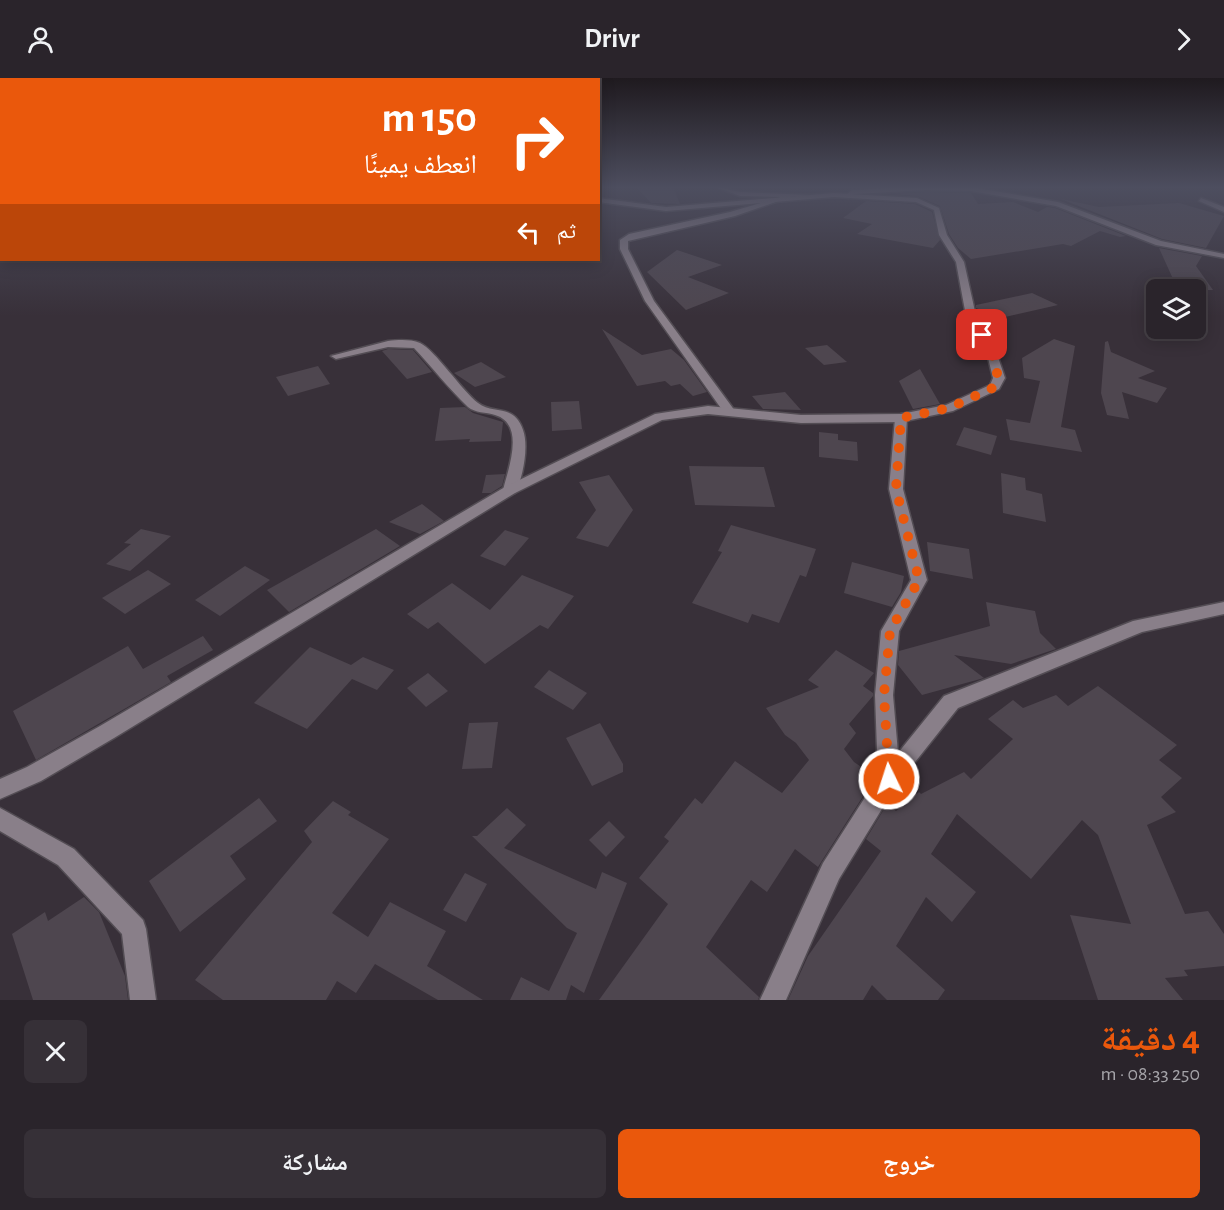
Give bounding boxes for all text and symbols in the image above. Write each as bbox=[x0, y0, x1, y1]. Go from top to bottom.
icon: person bbox=[24, 23, 57, 56]
icon: forward bbox=[1167, 23, 1200, 56]
text: Drivr bbox=[584, 25, 640, 52]
text: 150 m bbox=[382, 97, 477, 139]
icon: right bbox=[498, 102, 576, 180]
text: انعطف يمينًا bbox=[364, 151, 477, 178]
icon: left bbox=[512, 216, 545, 249]
text: ثم bbox=[557, 220, 576, 242]
map controls bbox=[1146, 279, 1206, 339]
button: layers bbox=[1146, 279, 1206, 339]
pin bbox=[956, 309, 1007, 360]
icon: arrive bbox=[965, 318, 998, 351]
position arrow bbox=[857, 747, 921, 811]
button: close bbox=[24, 1020, 87, 1083]
text: 4 دقيقة bbox=[1101, 1021, 1200, 1057]
text: 250 m · 08:33 bbox=[1100, 1064, 1200, 1084]
button: مشاركة bbox=[24, 1129, 606, 1198]
button: خروج bbox=[618, 1129, 1200, 1198]

